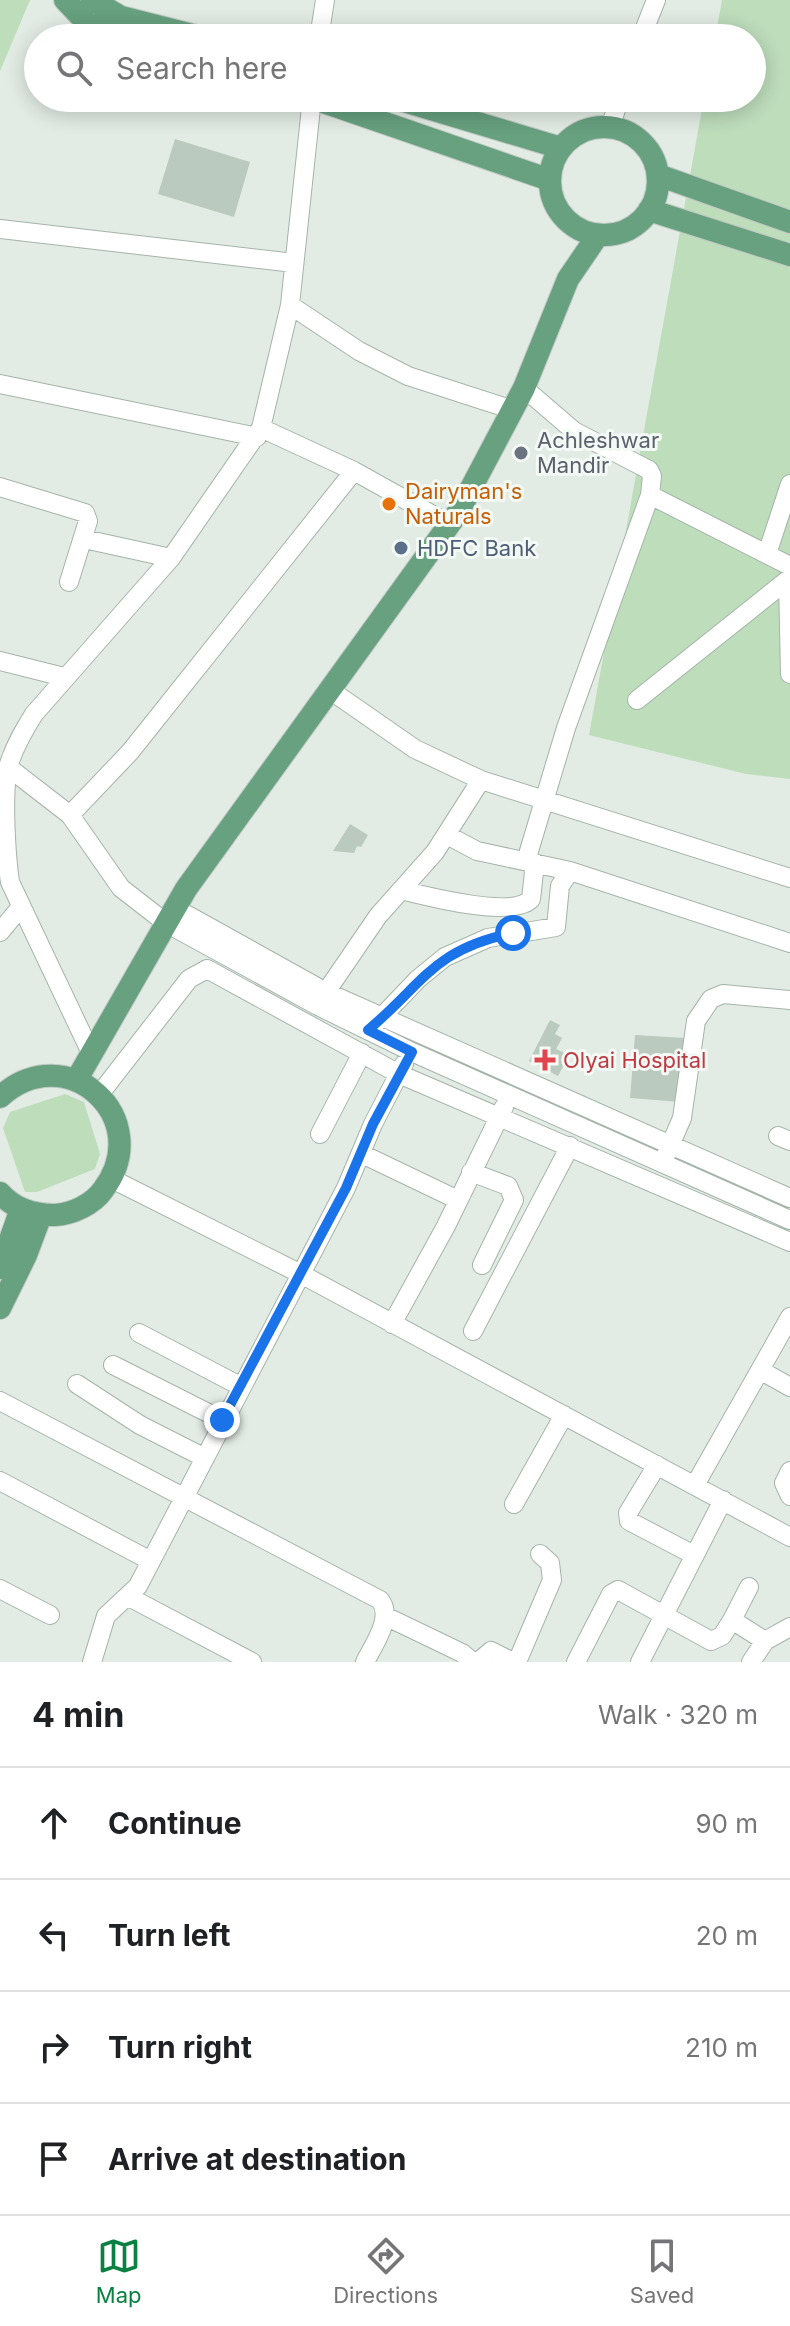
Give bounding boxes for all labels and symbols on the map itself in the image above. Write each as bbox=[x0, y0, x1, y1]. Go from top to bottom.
place label: Achleshwar Mandir bbox=[537, 427, 659, 478]
marker: Achleshwar Mandir bbox=[512, 444, 530, 462]
place label: Dairyman's Naturals bbox=[405, 478, 522, 529]
marker: Dairyman's Naturals bbox=[380, 495, 398, 513]
place label: HDFC Bank bbox=[417, 535, 536, 561]
marker: HDFC Bank bbox=[392, 539, 410, 557]
route start bbox=[495, 915, 531, 951]
place label: Olyai Hospital bbox=[563, 1047, 706, 1073]
marker: Olyai Hospital bbox=[534, 1049, 556, 1071]
route end bbox=[204, 1402, 240, 1438]

